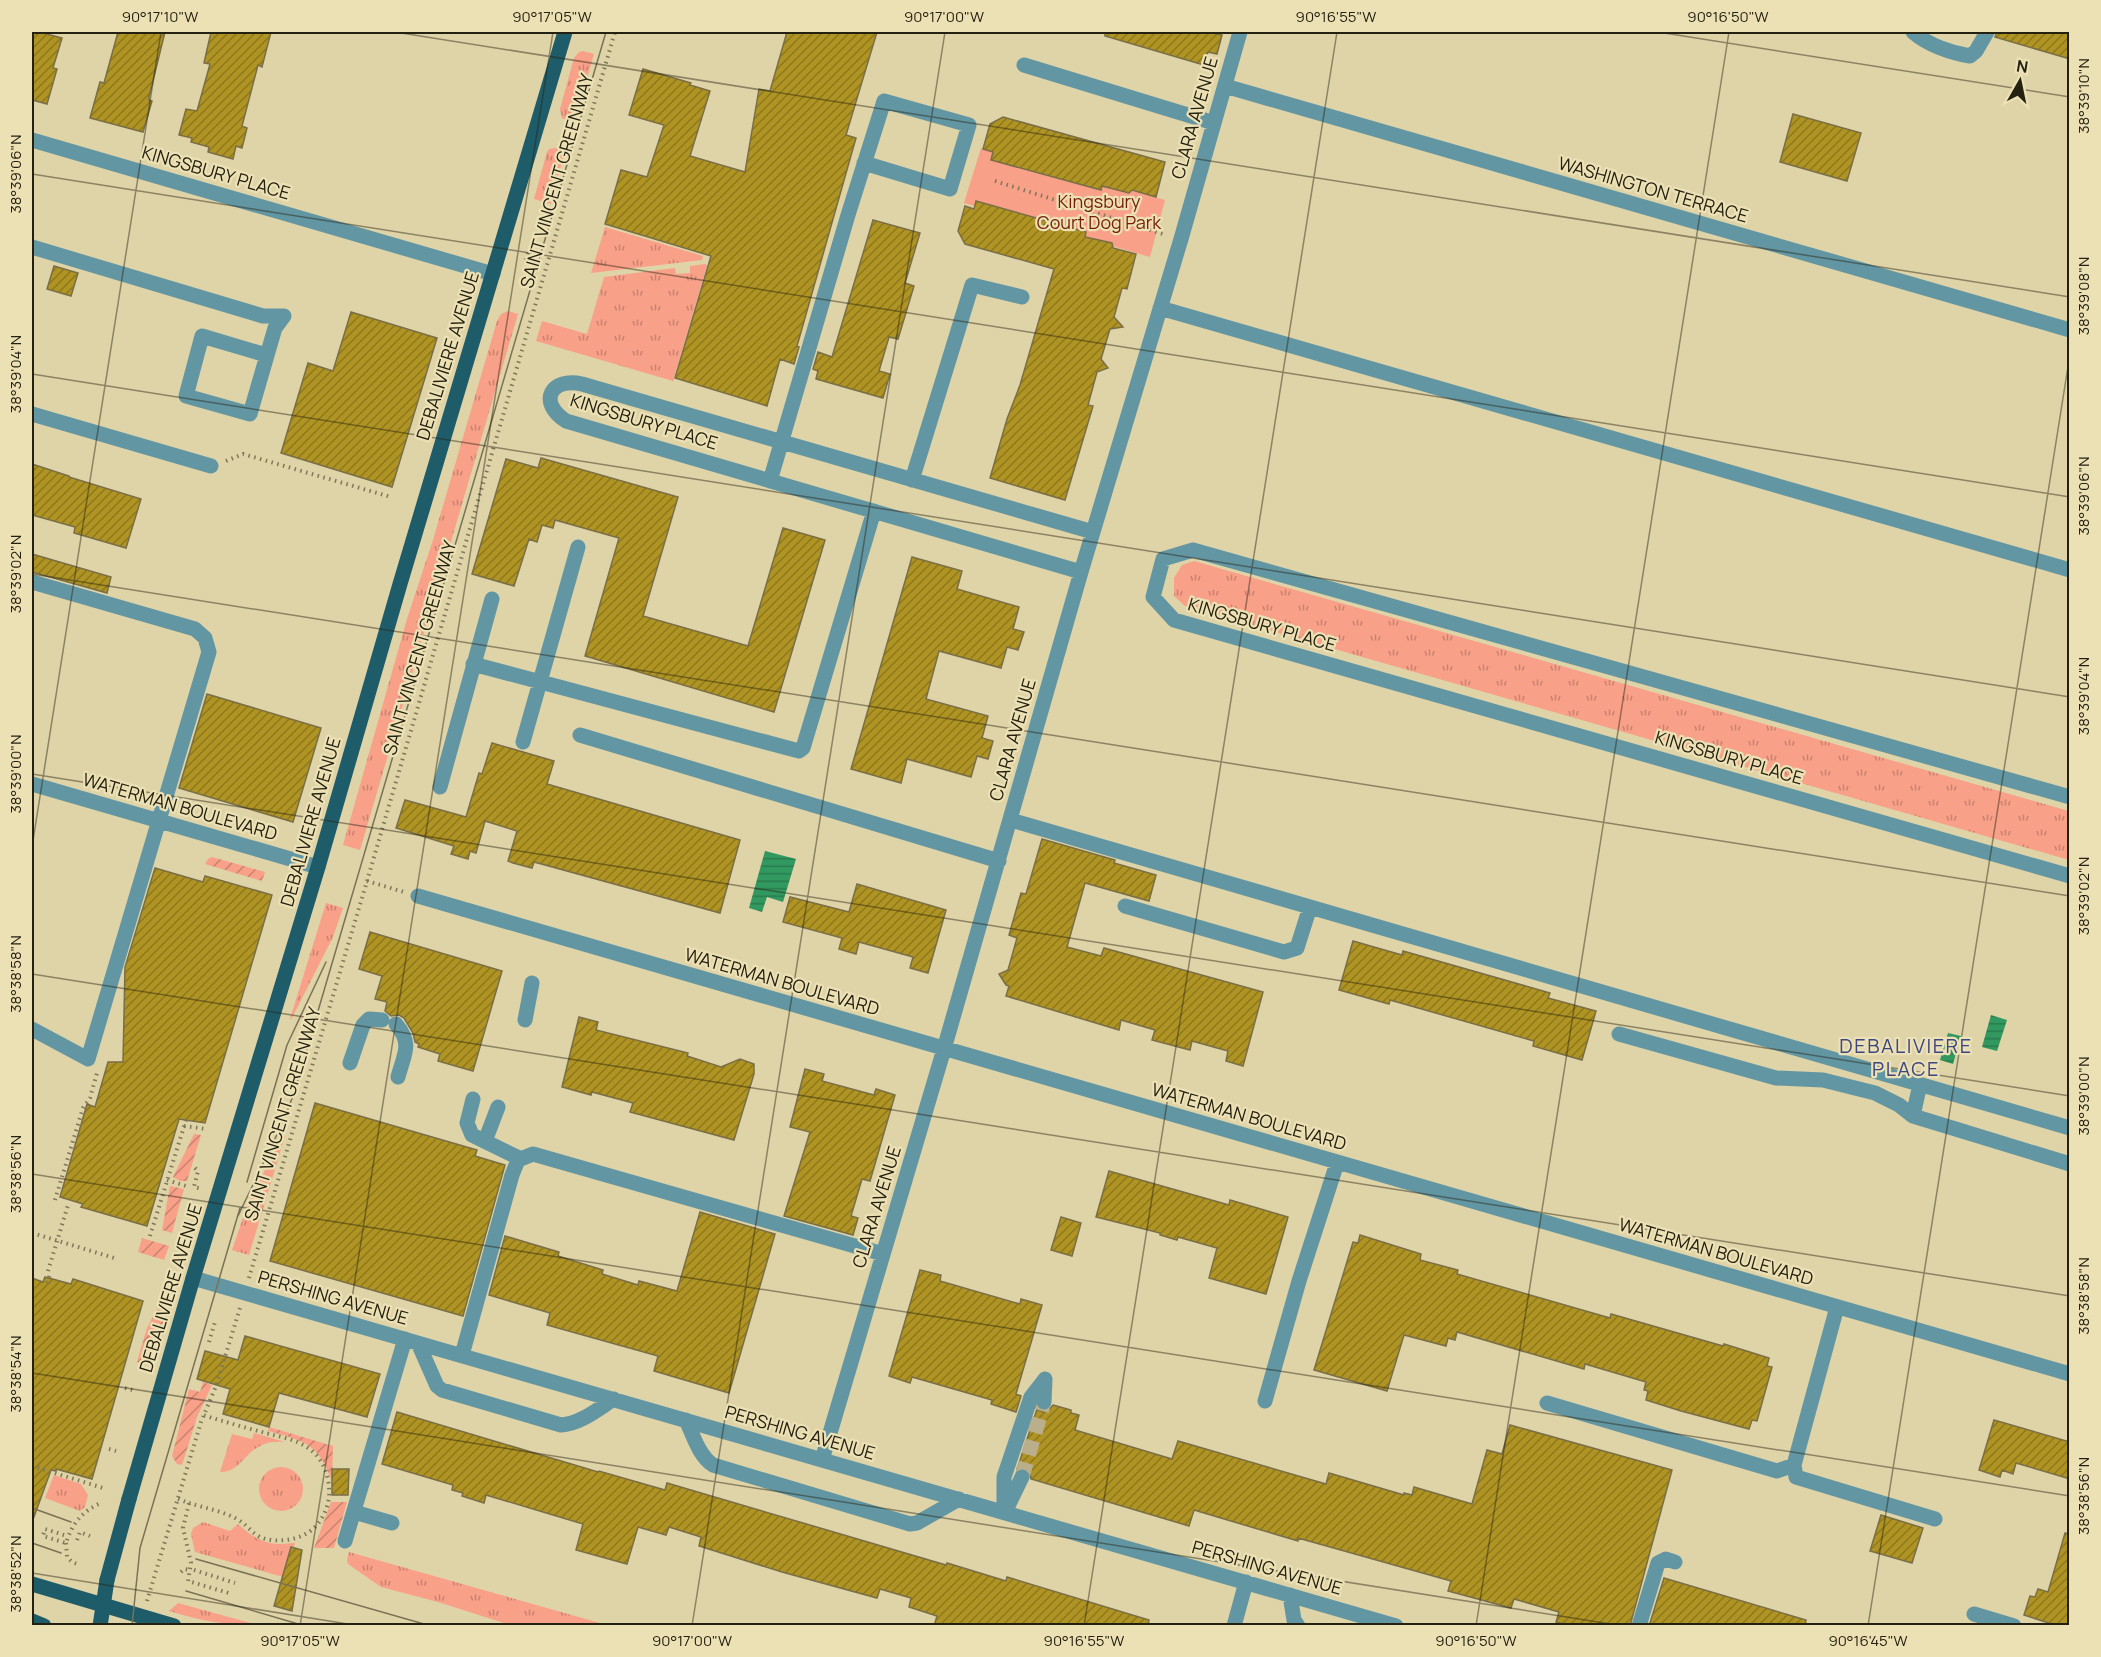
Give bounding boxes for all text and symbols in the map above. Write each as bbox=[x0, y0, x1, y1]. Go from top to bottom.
text: 90°17'10"W bbox=[122, 6, 198, 27]
text: 90°17'05"W bbox=[512, 6, 592, 27]
text: 90°17'00"W bbox=[904, 6, 984, 27]
text: 90°16'55"W bbox=[1296, 6, 1376, 27]
text: 90°16'50"W bbox=[1687, 6, 1769, 27]
north arrow bbox=[1990, 51, 2050, 111]
street label: CLARA AVENUE bbox=[1165, 54, 1223, 182]
text: N bbox=[2015, 54, 2030, 78]
text: 38°39'10"N bbox=[2073, 58, 2094, 134]
street label: SAINT VINCENT GREENWAY bbox=[514, 70, 598, 291]
text: 38°39'06"N bbox=[5, 134, 26, 214]
street label: KINGSBURY PLACE bbox=[139, 139, 293, 205]
street label: WASHINGTON TERRACE bbox=[1556, 150, 1751, 228]
park label: Kingsbury Court Dog Park bbox=[1037, 189, 1162, 234]
text: 38°39'08"N bbox=[2073, 257, 2094, 335]
street label: DEBALIVIERE AVENUE bbox=[410, 268, 484, 443]
text: 38°39'04"N bbox=[5, 335, 26, 413]
street label: KINGSBURY PLACE bbox=[568, 387, 721, 455]
text: 38°39'06"N bbox=[2073, 456, 2094, 536]
text: 38°39'02"N bbox=[5, 535, 26, 613]
street label: SAINT VINCENT GREENWAY bbox=[377, 537, 461, 758]
street label: KINGSBURY PLACE bbox=[1185, 591, 1339, 657]
text: 38°39'04"N bbox=[2073, 657, 2094, 735]
street label: CLARA AVENUE bbox=[983, 676, 1041, 804]
street label: KINGSBURY PLACE bbox=[1652, 724, 1806, 790]
text: 38°39'00"N bbox=[5, 734, 26, 814]
street label: DEBALIVIERE AVENUE bbox=[274, 734, 346, 909]
street label: WATERMAN BOULEVARD bbox=[80, 767, 280, 845]
text: 38°39'02"N bbox=[2073, 857, 2094, 935]
text: 38°38'58"N bbox=[5, 935, 26, 1013]
street label: WATERMAN BOULEVARD bbox=[682, 942, 882, 1020]
street label: SAINT VINCENT GREENWAY bbox=[238, 1003, 326, 1223]
district label: DEBALIVIERE PLACE bbox=[1839, 1032, 1973, 1082]
text: 38°39'00"N bbox=[2073, 1056, 2094, 1136]
street label: WATERMAN BOULEVARD bbox=[1149, 1077, 1349, 1155]
text: 38°38'56"N bbox=[5, 1135, 26, 1213]
street label: CLARA AVENUE bbox=[846, 1143, 906, 1271]
street label: DEBALIVIERE AVENUE bbox=[133, 1200, 207, 1375]
street label: WATERMAN BOULEVARD bbox=[1616, 1212, 1816, 1290]
text: 38°38'58"N bbox=[2073, 1257, 2094, 1335]
street label: PERSHING AVENUE bbox=[255, 1264, 411, 1330]
text: 38°38'54"N bbox=[5, 1335, 26, 1413]
street label: PERSHING AVENUE bbox=[722, 1399, 878, 1465]
text: 38°38'56"N bbox=[2073, 1457, 2094, 1535]
street label: PERSHING AVENUE bbox=[1189, 1534, 1345, 1600]
text: 38°38'52"N bbox=[5, 1536, 26, 1612]
text: 90°17'05"W bbox=[260, 1630, 340, 1651]
text: 90°17'00"W bbox=[652, 1630, 732, 1651]
text: 90°16'55"W bbox=[1044, 1630, 1124, 1651]
text: 90°16'50"W bbox=[1435, 1630, 1517, 1651]
text: 90°16'45"W bbox=[1828, 1630, 1908, 1651]

